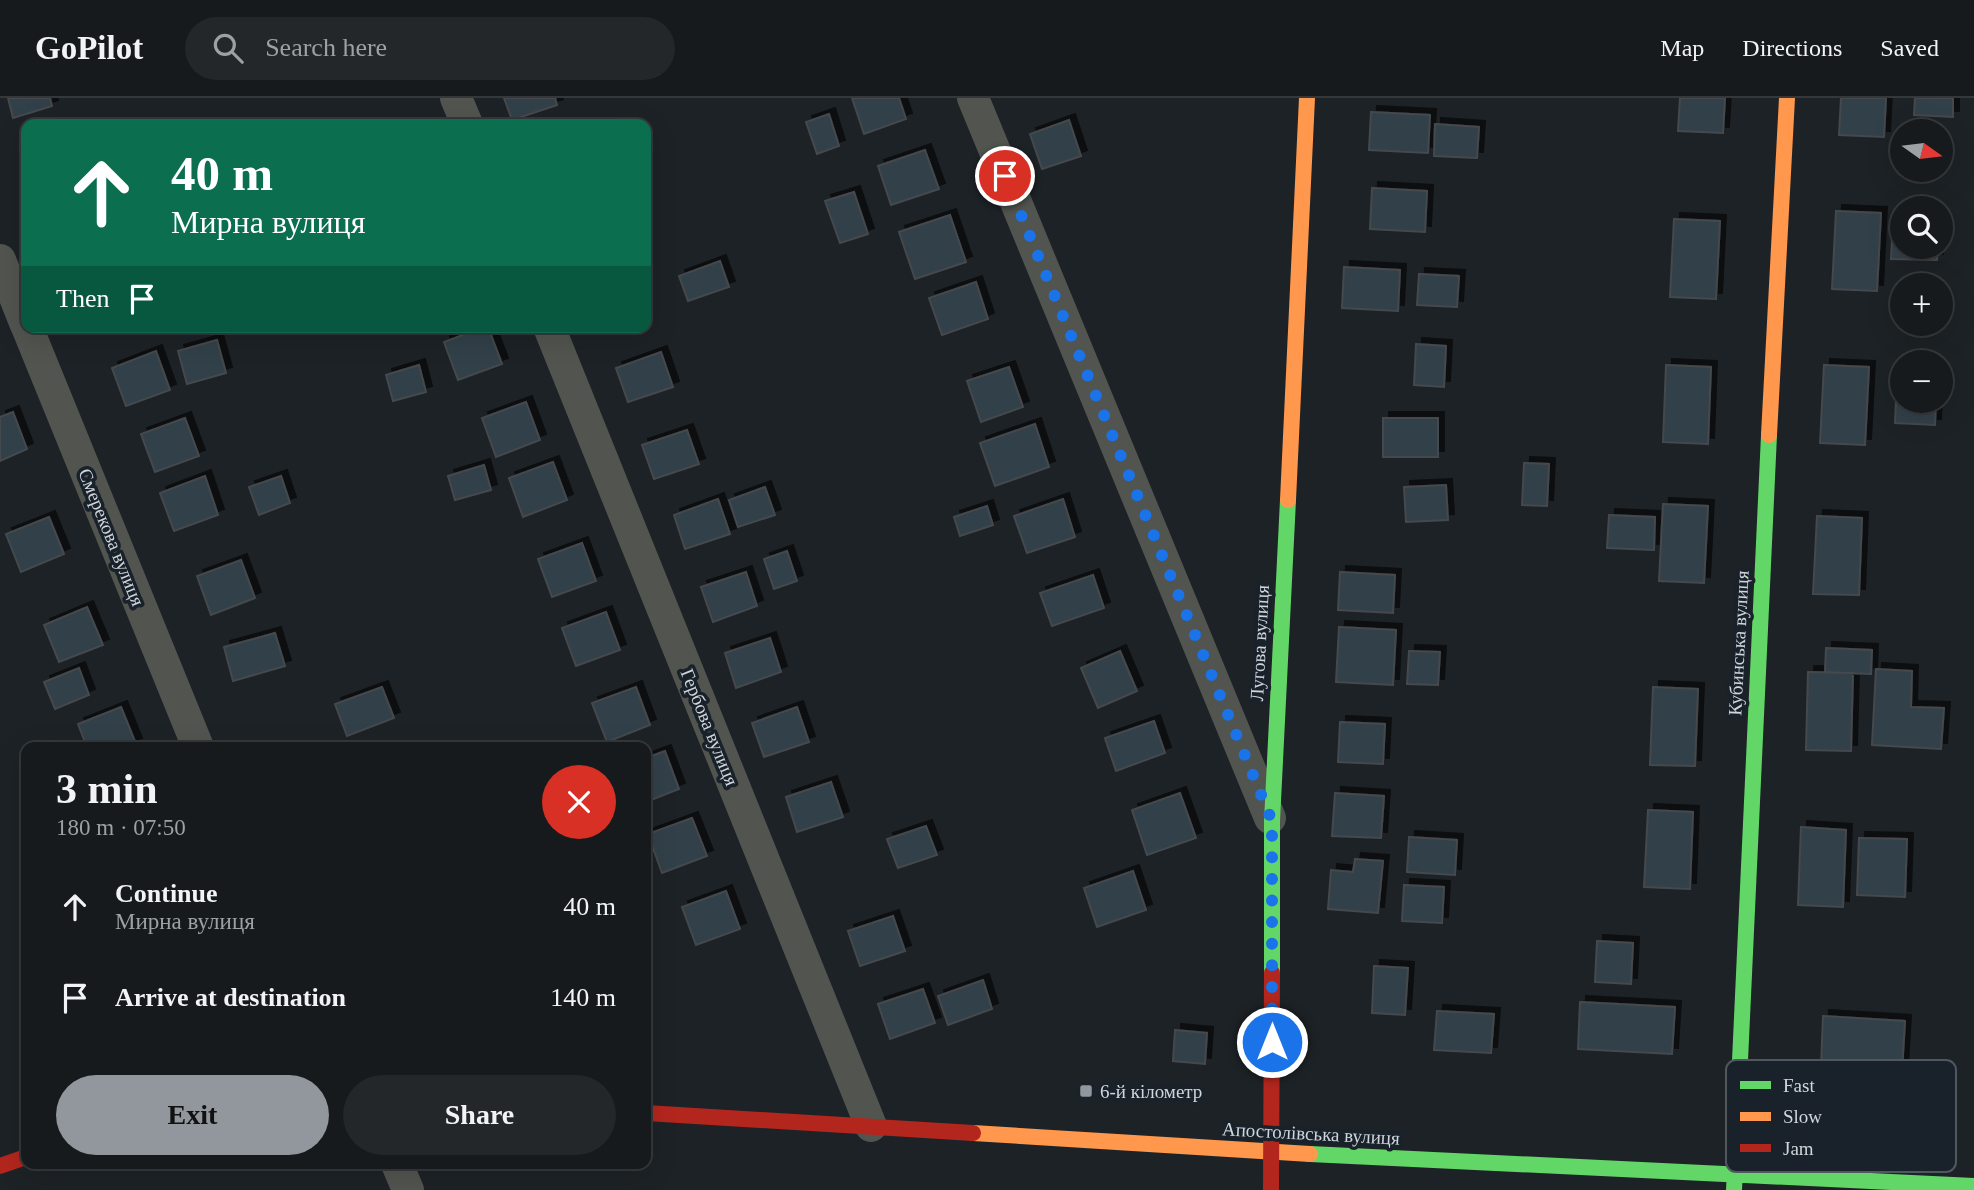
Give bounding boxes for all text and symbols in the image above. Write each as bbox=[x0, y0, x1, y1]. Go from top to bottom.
search box bbox=[185, 17, 675, 80]
icon: search bbox=[209, 29, 247, 67]
text: GoPilot bbox=[35, 30, 143, 66]
text: Search here bbox=[265, 33, 387, 62]
text: Map bbox=[1660, 35, 1704, 61]
text: Directions bbox=[1742, 35, 1842, 61]
text: Saved bbox=[1880, 35, 1939, 61]
north arrow bbox=[1890, 119, 1953, 182]
map controls bbox=[1890, 119, 1953, 413]
text: 40 m bbox=[171, 146, 273, 201]
pin bbox=[975, 146, 1035, 206]
icon: ahead bbox=[56, 147, 147, 238]
icon: arrive bbox=[986, 157, 1024, 195]
button: search bbox=[1890, 196, 1953, 259]
text: Мирна вулиця bbox=[171, 204, 365, 240]
button: + bbox=[1890, 273, 1953, 336]
icon: arrive bbox=[123, 280, 161, 318]
text: Then bbox=[56, 284, 109, 313]
button: − bbox=[1890, 350, 1953, 413]
street label: Смерекова вулиця bbox=[74, 465, 149, 609]
street label: Кубинська вулиця bbox=[1724, 570, 1753, 716]
street label: Лугова вулиця bbox=[1246, 584, 1273, 702]
street label: Гербова вулиця bbox=[677, 666, 743, 789]
button: close bbox=[542, 765, 616, 839]
text: 3 min bbox=[56, 766, 158, 812]
text: 180 m · 07:50 bbox=[56, 815, 186, 840]
text: Continue bbox=[115, 879, 218, 908]
icon: ahead bbox=[56, 888, 94, 926]
text: 40 m bbox=[563, 892, 616, 921]
text: Мирна вулиця bbox=[115, 909, 255, 934]
icon: arrive bbox=[56, 979, 94, 1017]
text: Arrive at destination bbox=[115, 983, 346, 1012]
text: 140 m bbox=[550, 983, 616, 1012]
position arrow bbox=[1235, 1005, 1309, 1079]
legend bbox=[1726, 1060, 1956, 1172]
button: Exit bbox=[56, 1075, 329, 1155]
button: Share bbox=[343, 1075, 616, 1155]
text: Fast bbox=[1783, 1075, 1815, 1096]
place label: 6-й кілометр bbox=[1100, 1081, 1202, 1102]
marker: 6-й кілометр bbox=[1078, 1083, 1094, 1099]
text: Slow bbox=[1783, 1106, 1822, 1127]
street label: Апостолівська вулиця bbox=[1222, 1118, 1401, 1149]
text: Jam bbox=[1783, 1138, 1814, 1159]

